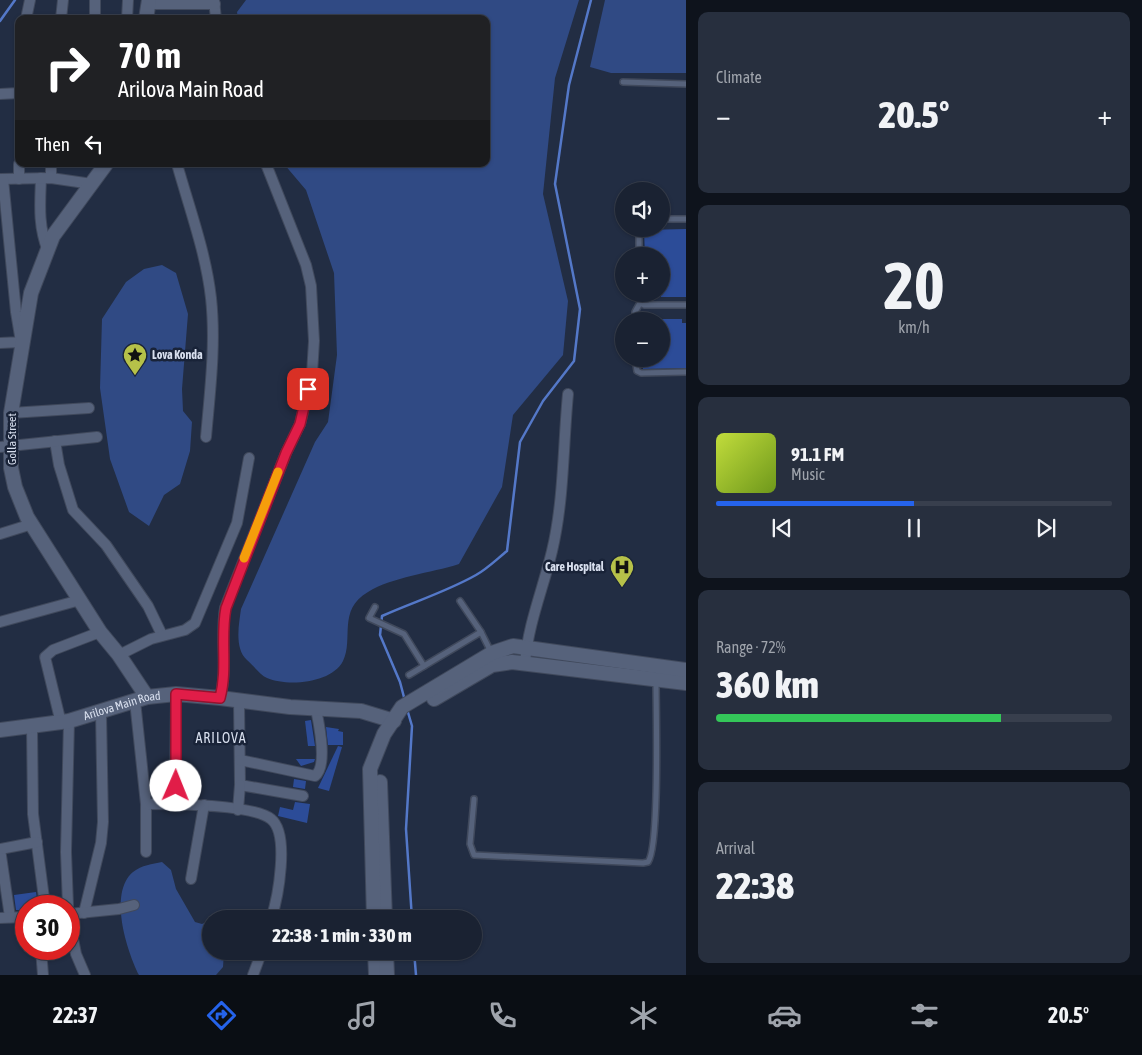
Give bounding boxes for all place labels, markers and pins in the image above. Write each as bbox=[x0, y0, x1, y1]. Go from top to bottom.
place icon: Lova Konda bbox=[122, 342, 148, 376]
place label: Lova Konda bbox=[152, 348, 203, 362]
pin bbox=[287, 368, 329, 410]
hospital icon: Care Hospital bbox=[609, 554, 635, 588]
place label: Care Hospital bbox=[545, 560, 605, 574]

